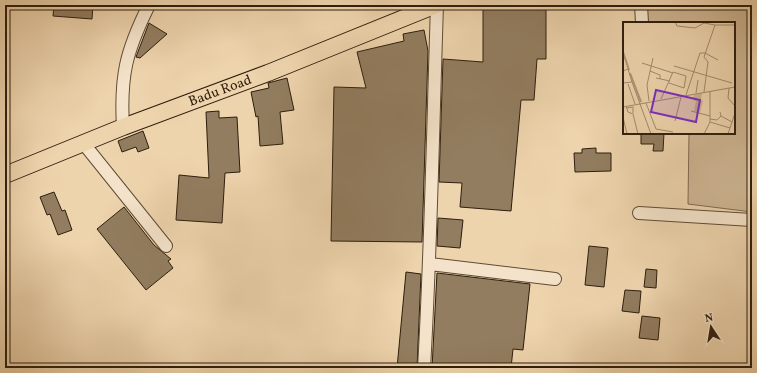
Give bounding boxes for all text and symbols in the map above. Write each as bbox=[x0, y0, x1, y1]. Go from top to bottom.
inset map bbox=[623, 22, 735, 134]
street label: Badu Road bbox=[186, 70, 254, 111]
north arrow bbox=[691, 307, 731, 347]
text: N bbox=[704, 311, 715, 327]

